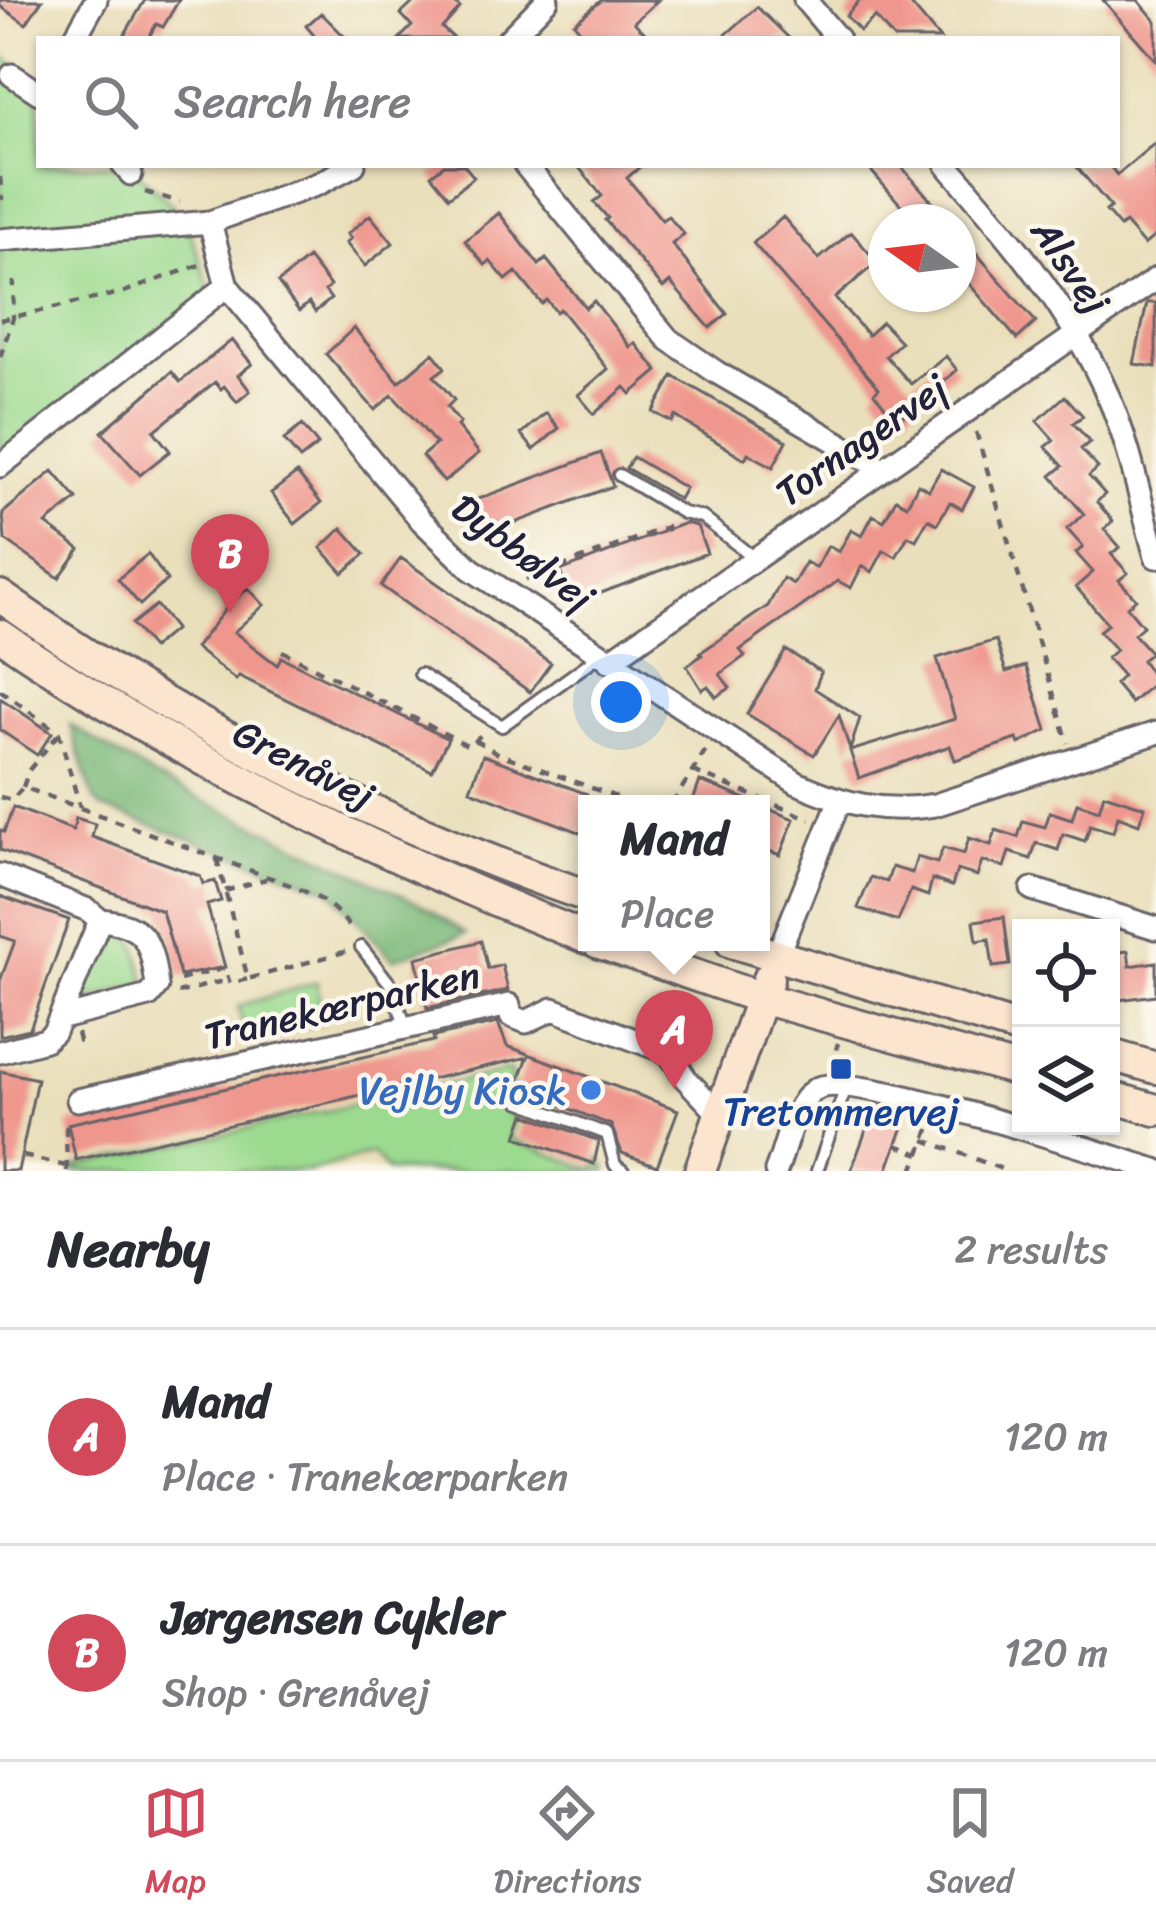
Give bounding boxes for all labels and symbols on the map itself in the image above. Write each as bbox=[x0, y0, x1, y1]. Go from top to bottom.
street label: Alsvej bbox=[1012, 202, 1130, 329]
north arrow bbox=[868, 204, 976, 312]
street label: Tornagervej bbox=[760, 354, 963, 525]
street label: Dybbølvej bbox=[436, 475, 611, 630]
pin: B bbox=[191, 514, 269, 613]
your location bbox=[591, 672, 651, 732]
street label: Grenåvej bbox=[221, 699, 388, 829]
street label: Tranekærparken bbox=[197, 940, 487, 1070]
pin: A bbox=[635, 990, 713, 1089]
place label: Vejlby Kiosk bbox=[359, 1056, 567, 1125]
marker: Tretommervej bbox=[828, 1056, 854, 1082]
marker: Vejlby Kiosk bbox=[578, 1077, 604, 1103]
place label: Tretommervej bbox=[723, 1077, 960, 1146]

